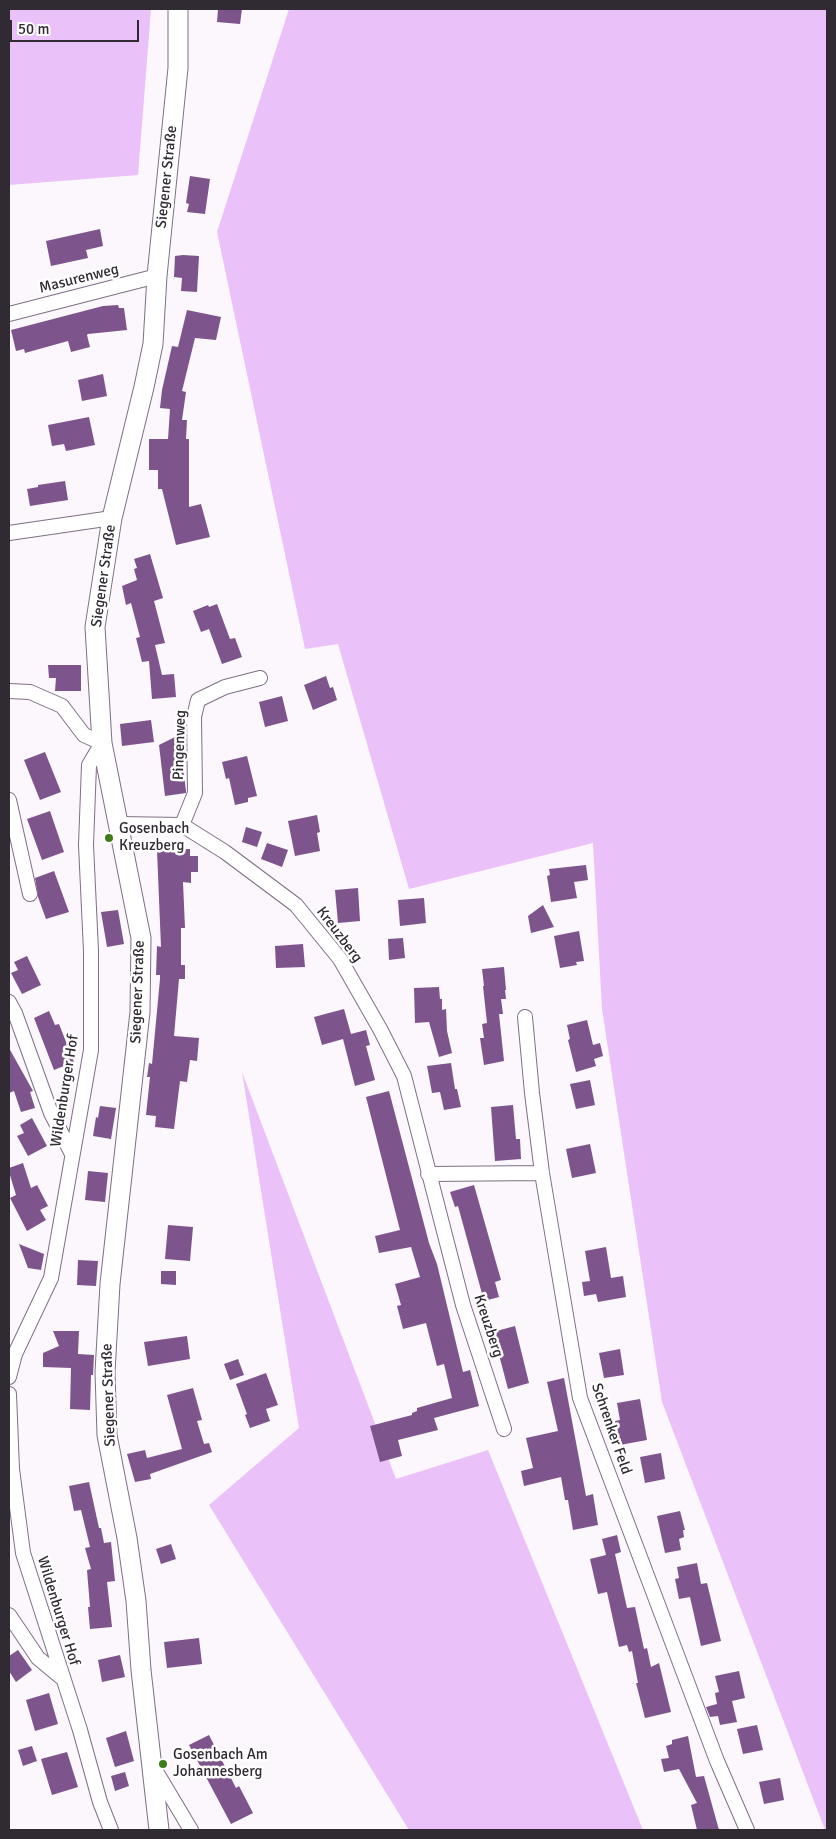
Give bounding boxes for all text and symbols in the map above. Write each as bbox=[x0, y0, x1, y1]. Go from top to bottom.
scale bar bbox=[12, 10, 141, 42]
text: 50 m bbox=[18, 20, 49, 38]
street label: Siegener Straße bbox=[153, 125, 181, 229]
street label: Masurenweg bbox=[37, 260, 121, 298]
street label: Siegener Straße bbox=[88, 524, 120, 628]
street label: Pingenweg bbox=[170, 710, 190, 780]
place label: Gosenbach Kreuzberg bbox=[119, 820, 189, 855]
marker: Gosenbach Kreuzberg bbox=[103, 832, 115, 844]
street label: Kreuzberg bbox=[312, 904, 366, 966]
street label: Siegener Straße bbox=[127, 940, 149, 1044]
street label: Wildenburger Hof bbox=[47, 1034, 83, 1148]
street label: Kreuzberg bbox=[469, 1292, 507, 1360]
street label: Siegener Straße bbox=[98, 1343, 120, 1447]
street label: Schrenker Feld bbox=[587, 1381, 635, 1477]
street label: Wildenburger Hof bbox=[33, 1554, 83, 1668]
place label: Gosenbach Am Johannesberg bbox=[173, 1746, 268, 1781]
marker: Gosenbach Am Johannesberg bbox=[157, 1758, 169, 1770]

